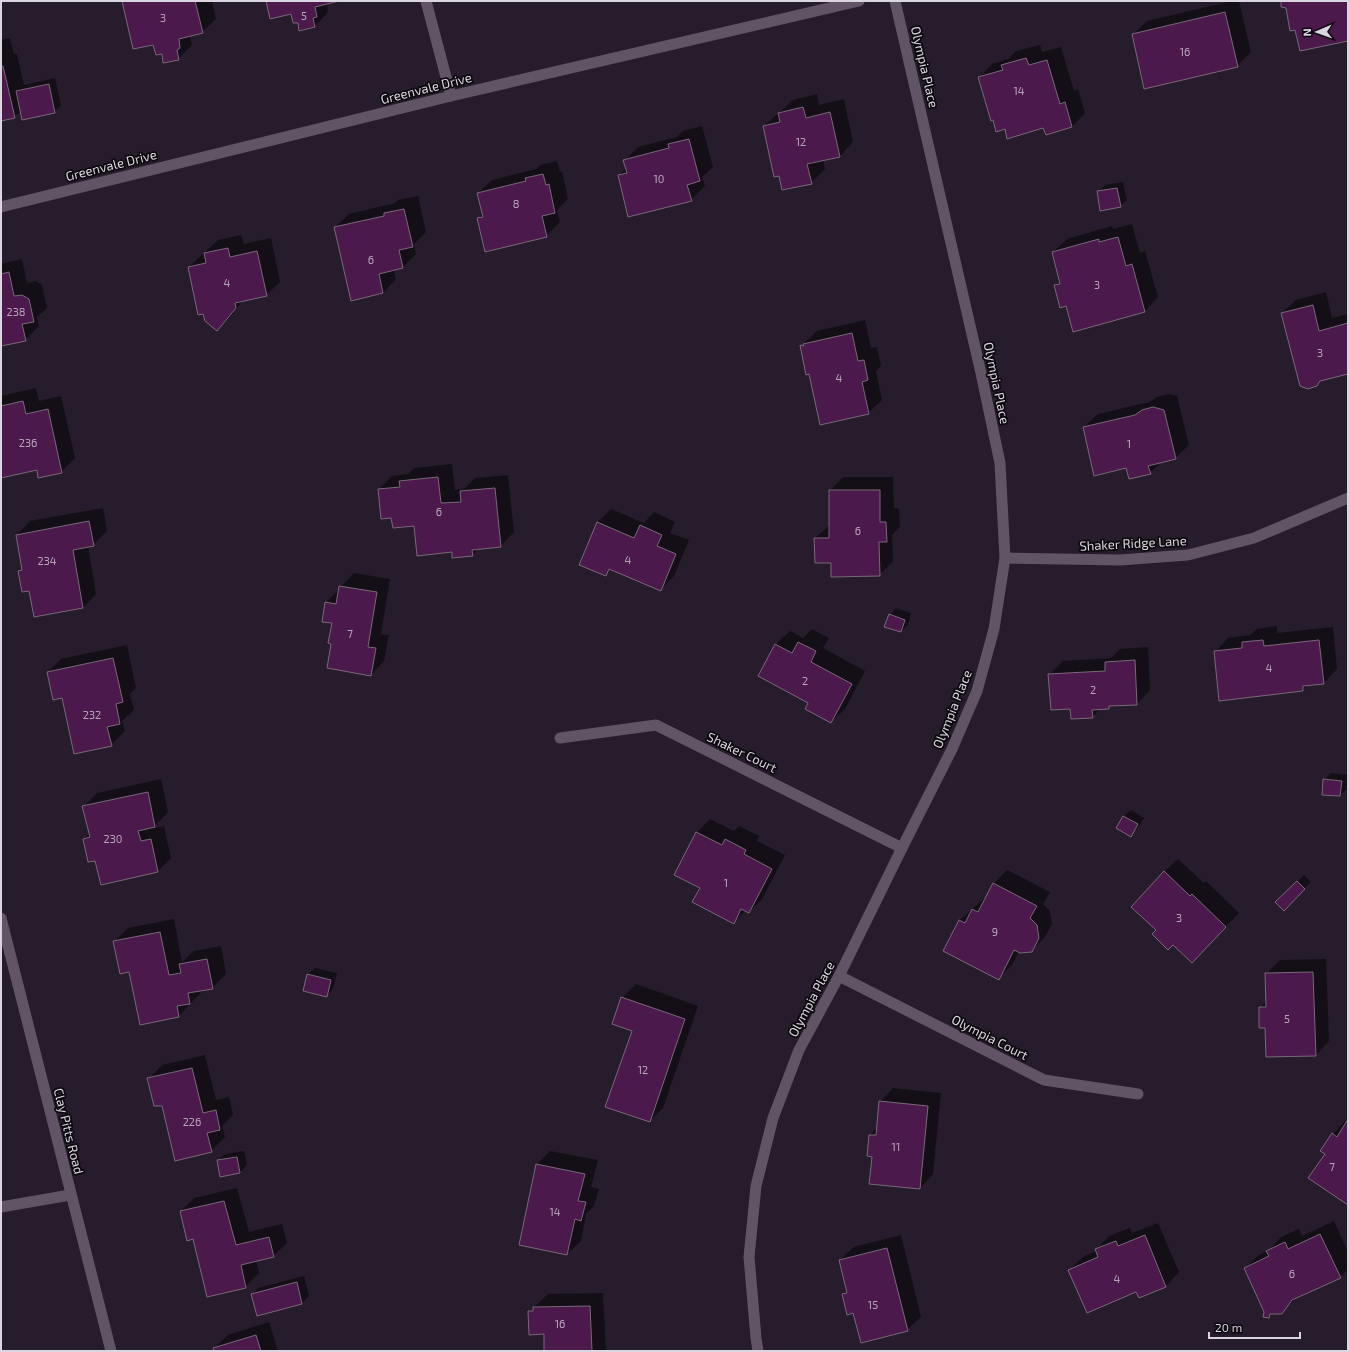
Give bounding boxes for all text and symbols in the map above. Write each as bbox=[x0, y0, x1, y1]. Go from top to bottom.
house number: 5 bbox=[301, 9, 307, 22]
house number: 3 bbox=[160, 11, 166, 24]
north arrow bbox=[1297, 12, 1337, 52]
street label: Olympia Place bbox=[908, 25, 942, 109]
text: N bbox=[1300, 28, 1313, 37]
house number: 16 bbox=[1180, 45, 1190, 58]
street label: Greenvale Drive bbox=[379, 69, 473, 107]
house number: 14 bbox=[1013, 84, 1025, 97]
house number: 12 bbox=[796, 135, 806, 148]
street label: Greenvale Drive bbox=[64, 146, 158, 184]
house number: 10 bbox=[653, 172, 665, 185]
house number: 8 bbox=[513, 197, 519, 210]
house number: 6 bbox=[368, 253, 374, 266]
house number: 4 bbox=[224, 276, 231, 289]
house number: 3 bbox=[1094, 278, 1100, 291]
house number: 238 bbox=[7, 305, 25, 318]
street label: Olympia Place bbox=[981, 341, 1013, 425]
house number: 3 bbox=[1317, 346, 1323, 359]
house number: 4 bbox=[836, 371, 843, 384]
house number: 236 bbox=[19, 436, 37, 449]
house number: 1 bbox=[1127, 437, 1131, 450]
house number: 6 bbox=[436, 505, 442, 518]
house number: 6 bbox=[855, 524, 861, 537]
street label: Shaker Ridge Lane bbox=[1079, 532, 1187, 554]
house number: 4 bbox=[625, 553, 632, 566]
house number: 234 bbox=[37, 554, 57, 567]
house number: 7 bbox=[347, 627, 353, 640]
house number: 4 bbox=[1266, 661, 1273, 674]
street label: Olympia Place bbox=[929, 667, 975, 751]
house number: 2 bbox=[802, 674, 808, 687]
house number: 2 bbox=[1090, 683, 1096, 696]
house number: 232 bbox=[83, 708, 101, 721]
street label: Shaker Court bbox=[705, 728, 780, 776]
house number: 230 bbox=[104, 832, 122, 845]
house number: 1 bbox=[724, 876, 728, 889]
house number: 3 bbox=[1176, 911, 1182, 924]
house number: 9 bbox=[992, 925, 998, 938]
street label: Olympia Place bbox=[784, 958, 838, 1040]
street label: Olympia Court bbox=[949, 1011, 1031, 1063]
house number: 5 bbox=[1284, 1012, 1290, 1025]
house number: 12 bbox=[638, 1063, 648, 1076]
street label: Clay Pitts Road bbox=[51, 1086, 87, 1176]
house number: 226 bbox=[183, 1115, 201, 1128]
house number: 11 bbox=[892, 1140, 900, 1153]
house number: 7 bbox=[1329, 1160, 1335, 1173]
house number: 14 bbox=[549, 1205, 561, 1218]
house number: 6 bbox=[1289, 1267, 1295, 1280]
house number: 4 bbox=[1114, 1272, 1121, 1285]
house number: 15 bbox=[868, 1298, 878, 1311]
scale bar bbox=[1209, 1314, 1300, 1340]
house number: 16 bbox=[555, 1317, 565, 1330]
text: 20 m bbox=[1215, 1320, 1242, 1334]

